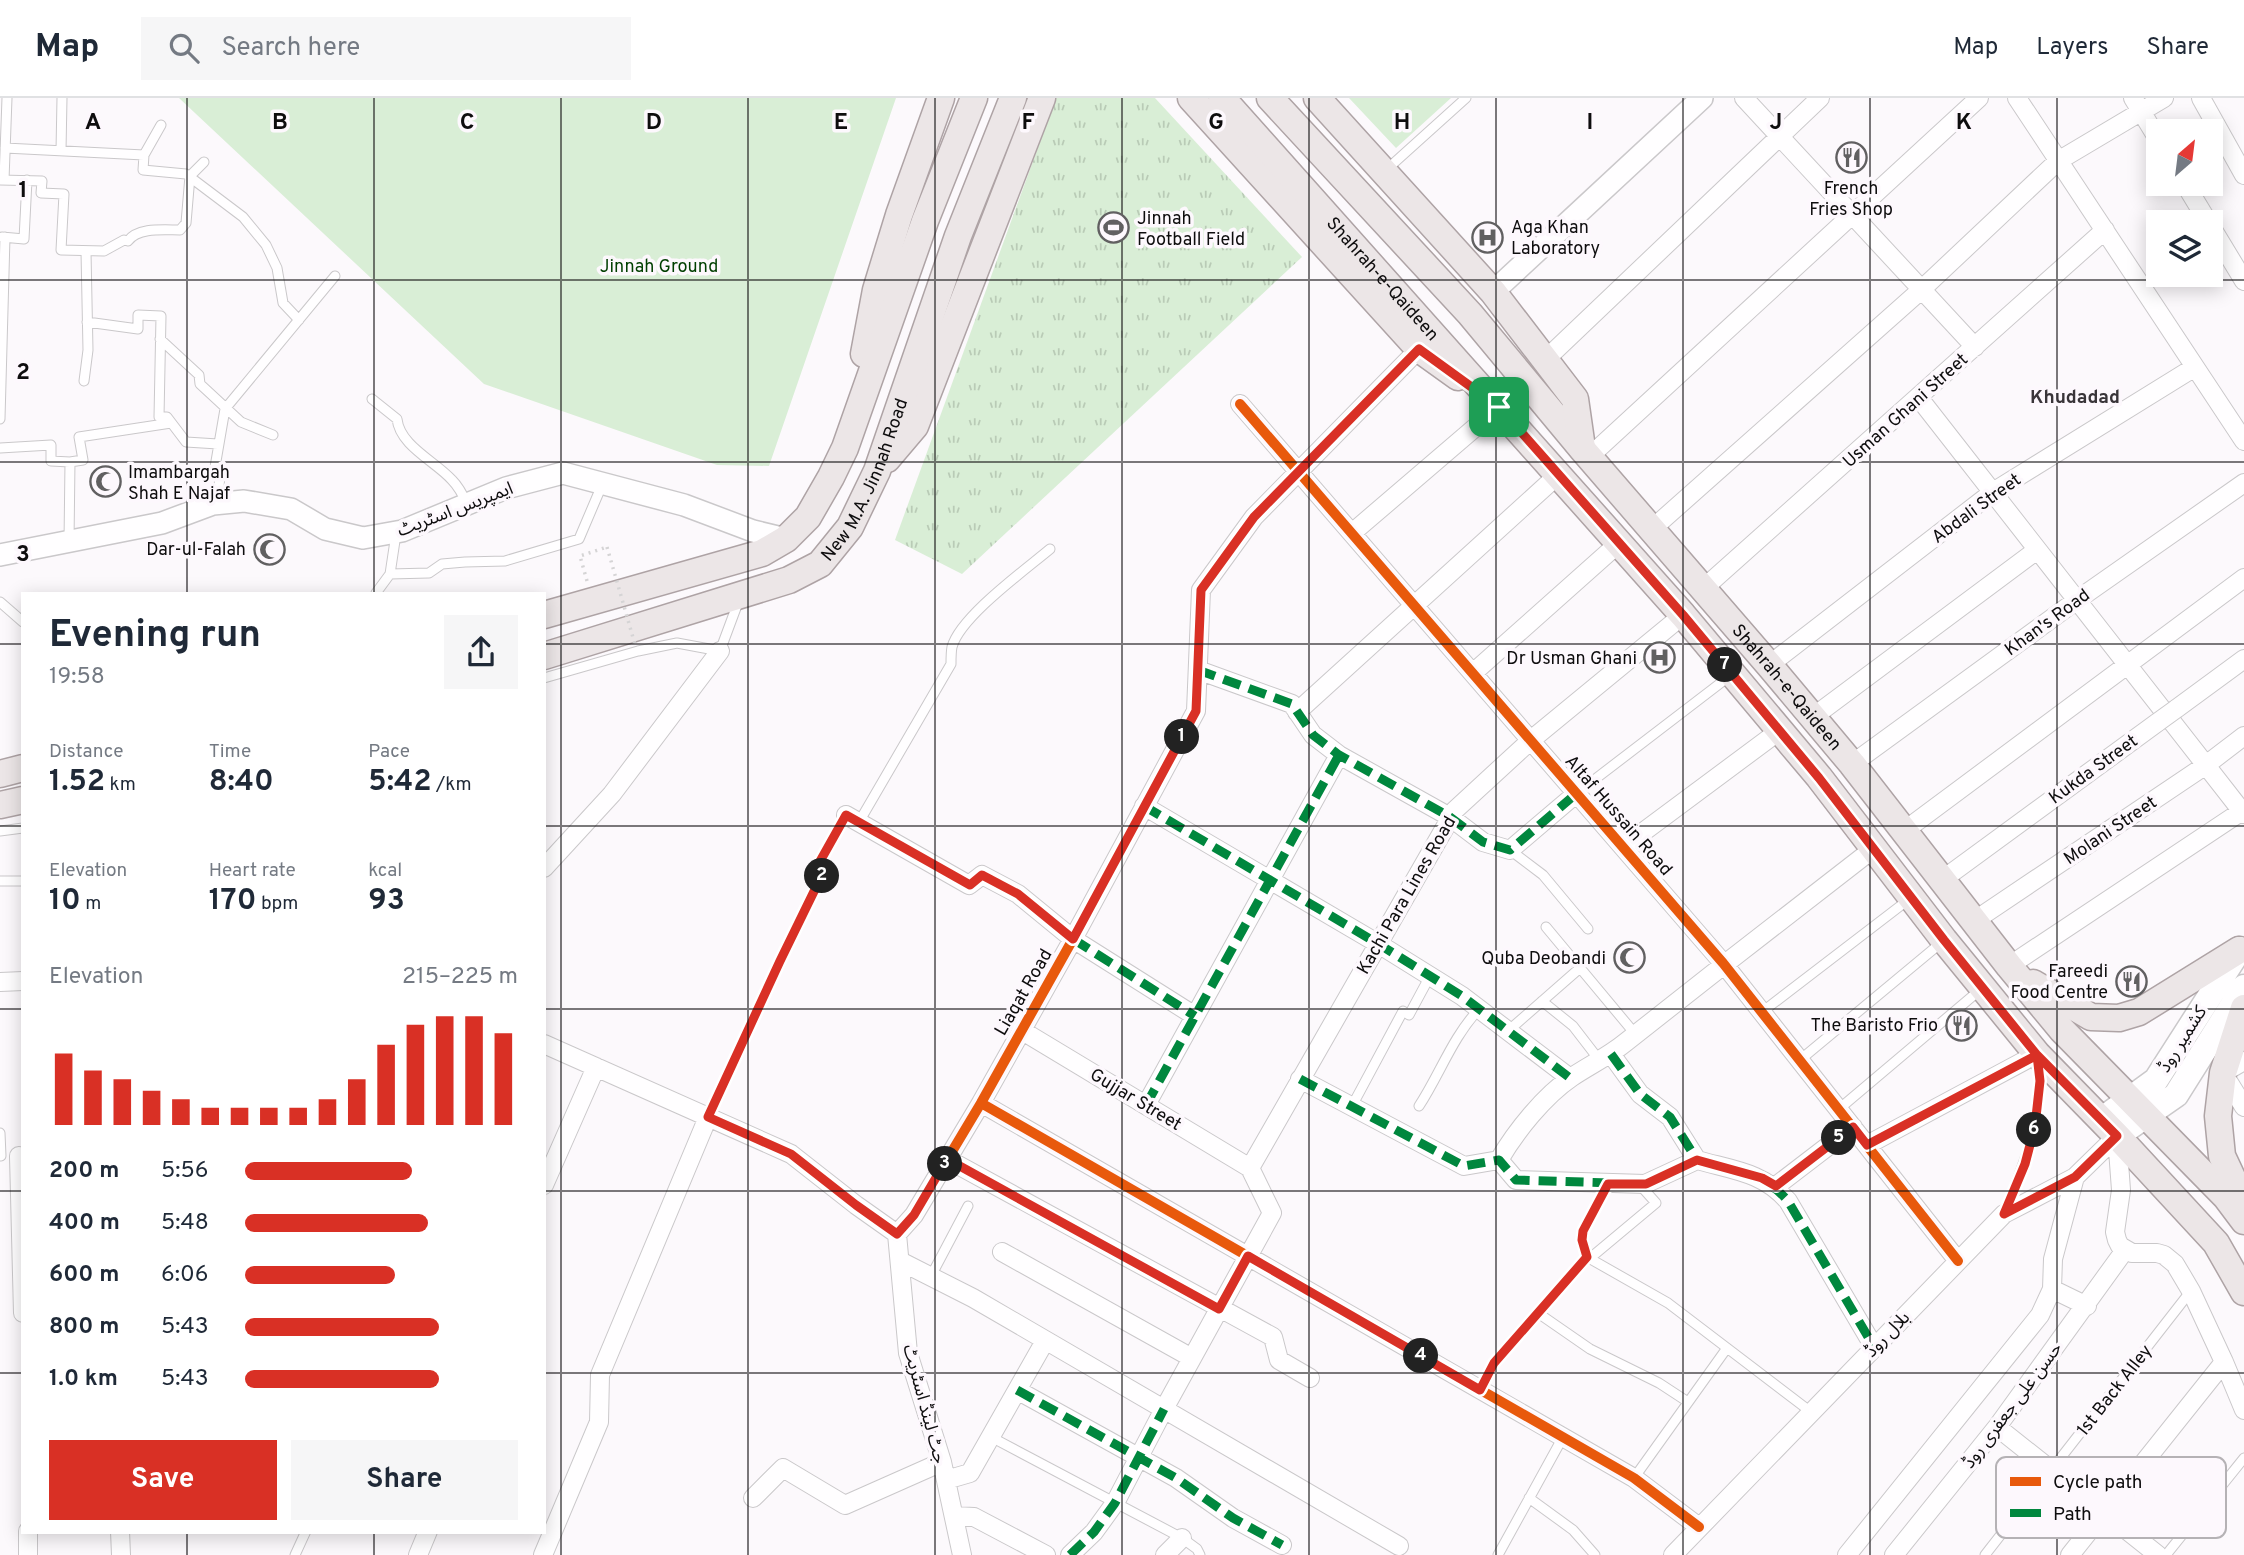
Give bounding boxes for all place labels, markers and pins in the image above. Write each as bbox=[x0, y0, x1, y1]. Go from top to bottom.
restaurant icon: French Fries Shop bbox=[1834, 140, 1868, 174]
place label: French Fries Shop bbox=[1809, 178, 1893, 222]
place label: Jinnah Football Field bbox=[1137, 208, 1245, 252]
sports icon: Jinnah Football Field bbox=[1097, 211, 1131, 245]
place label: Aga Khan Laboratory bbox=[1511, 217, 1600, 261]
hospital icon: Aga Khan Laboratory bbox=[1471, 220, 1505, 254]
pin bbox=[1469, 377, 1529, 437]
place label: Imambargah Shah E Najaf bbox=[128, 462, 230, 506]
mosque icon: Imambargah Shah E Najaf bbox=[88, 465, 122, 499]
mosque icon: Dar-ul-Falah bbox=[252, 532, 286, 566]
place label: Dar-ul-Falah bbox=[146, 539, 246, 562]
hospital icon: Dr Usman Ghani bbox=[1643, 641, 1677, 675]
place label: Dr Usman Ghani bbox=[1506, 648, 1637, 671]
pin: 7 bbox=[1708, 648, 1742, 682]
pin: 1 bbox=[1164, 720, 1200, 754]
pin: 2 bbox=[804, 858, 840, 894]
mosque icon: Quba Deobandi bbox=[1612, 941, 1646, 975]
place label: Quba Deobandi bbox=[1481, 948, 1606, 971]
place label: Fareedi Food Centre bbox=[2011, 961, 2108, 1005]
restaurant icon: Fareedi Food Centre bbox=[2114, 964, 2148, 998]
restaurant icon: The Baristo Frio bbox=[1944, 1008, 1978, 1042]
place label: The Baristo Frio bbox=[1811, 1015, 1938, 1038]
pin: 6 bbox=[2016, 1112, 2052, 1148]
pin: 5 bbox=[1822, 1121, 1856, 1156]
pin: 3 bbox=[928, 1146, 962, 1182]
pin: 4 bbox=[1404, 1338, 1438, 1374]

